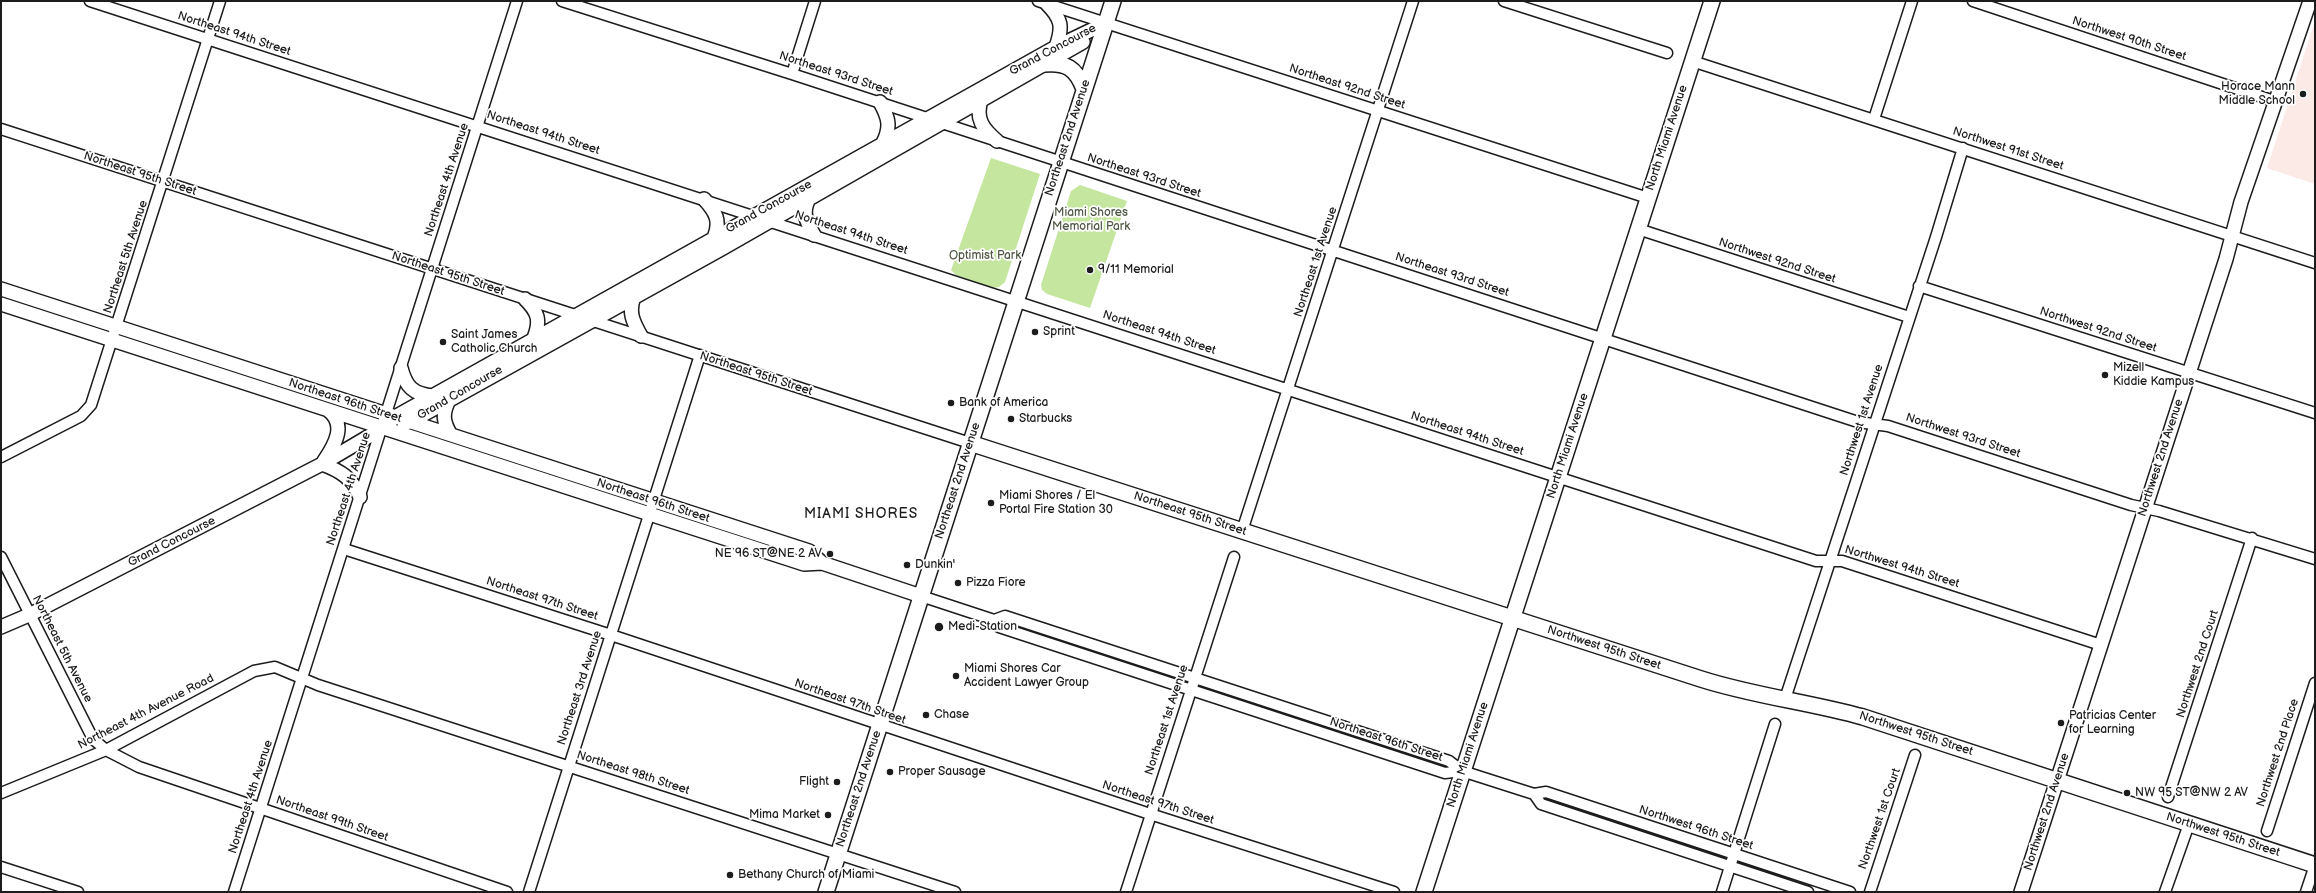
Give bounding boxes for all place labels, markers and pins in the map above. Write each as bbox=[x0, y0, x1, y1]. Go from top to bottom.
place label: Horace Mann Middle School bbox=[2219, 80, 2295, 108]
marker: Horace Mann Middle School bbox=[2298, 89, 2308, 99]
place label: 9/11 Memorial bbox=[1098, 263, 1174, 277]
marker: 9/11 Memorial bbox=[1085, 265, 1095, 275]
place label: Sprint bbox=[1043, 325, 1075, 339]
marker: Sprint bbox=[1030, 327, 1040, 337]
place label: Saint James Catholic Church bbox=[451, 328, 537, 356]
marker: Saint James Catholic Church bbox=[438, 337, 448, 347]
place label: Mizell Kiddie Kampus bbox=[2113, 361, 2194, 389]
marker: Mizell Kiddie Kampus bbox=[2100, 370, 2110, 380]
place label: Bank of America bbox=[959, 396, 1048, 410]
marker: Bank of America bbox=[946, 398, 956, 408]
place label: Starbucks bbox=[1019, 412, 1072, 426]
marker: Starbucks bbox=[1006, 414, 1016, 424]
place label: Miami Shores / El Portal Fire Station 30 bbox=[999, 489, 1113, 517]
marker: Miami Shores / El Portal Fire Station 30 bbox=[986, 498, 996, 508]
place label: NE 96 ST@NE 2 AV bbox=[715, 547, 822, 561]
marker: NE 96 ST@NE 2 AV bbox=[825, 549, 835, 559]
place label: Dunkin' bbox=[915, 558, 955, 572]
marker: Dunkin' bbox=[902, 560, 912, 570]
place label: Pizza Fiore bbox=[966, 576, 1026, 590]
marker: Pizza Fiore bbox=[953, 578, 963, 588]
place label: Medi-Station bbox=[948, 620, 1017, 634]
marker: Medi-Station bbox=[933, 621, 945, 633]
place label: Miami Shores Car Accident Lawyer Group bbox=[964, 662, 1089, 690]
marker: Miami Shores Car Accident Lawyer Group bbox=[951, 671, 961, 681]
place label: Chase bbox=[934, 708, 969, 722]
place label: Patricias Center for Learning bbox=[2069, 709, 2156, 737]
marker: Chase bbox=[921, 710, 931, 720]
marker: Patricias Center for Learning bbox=[2056, 718, 2066, 728]
place label: Proper Sausage bbox=[898, 765, 986, 779]
marker: Proper Sausage bbox=[885, 767, 895, 777]
place label: Flight bbox=[799, 775, 829, 789]
marker: Flight bbox=[832, 777, 842, 787]
place label: NW 95 ST@NW 2 AV bbox=[2135, 786, 2248, 800]
marker: NW 95 ST@NW 2 AV bbox=[2122, 788, 2132, 798]
place label: Mima Market bbox=[749, 808, 820, 822]
marker: Mima Market bbox=[823, 810, 833, 820]
place label: Bethany Church of Miami bbox=[738, 868, 874, 882]
marker: Bethany Church of Miami bbox=[725, 870, 735, 880]

